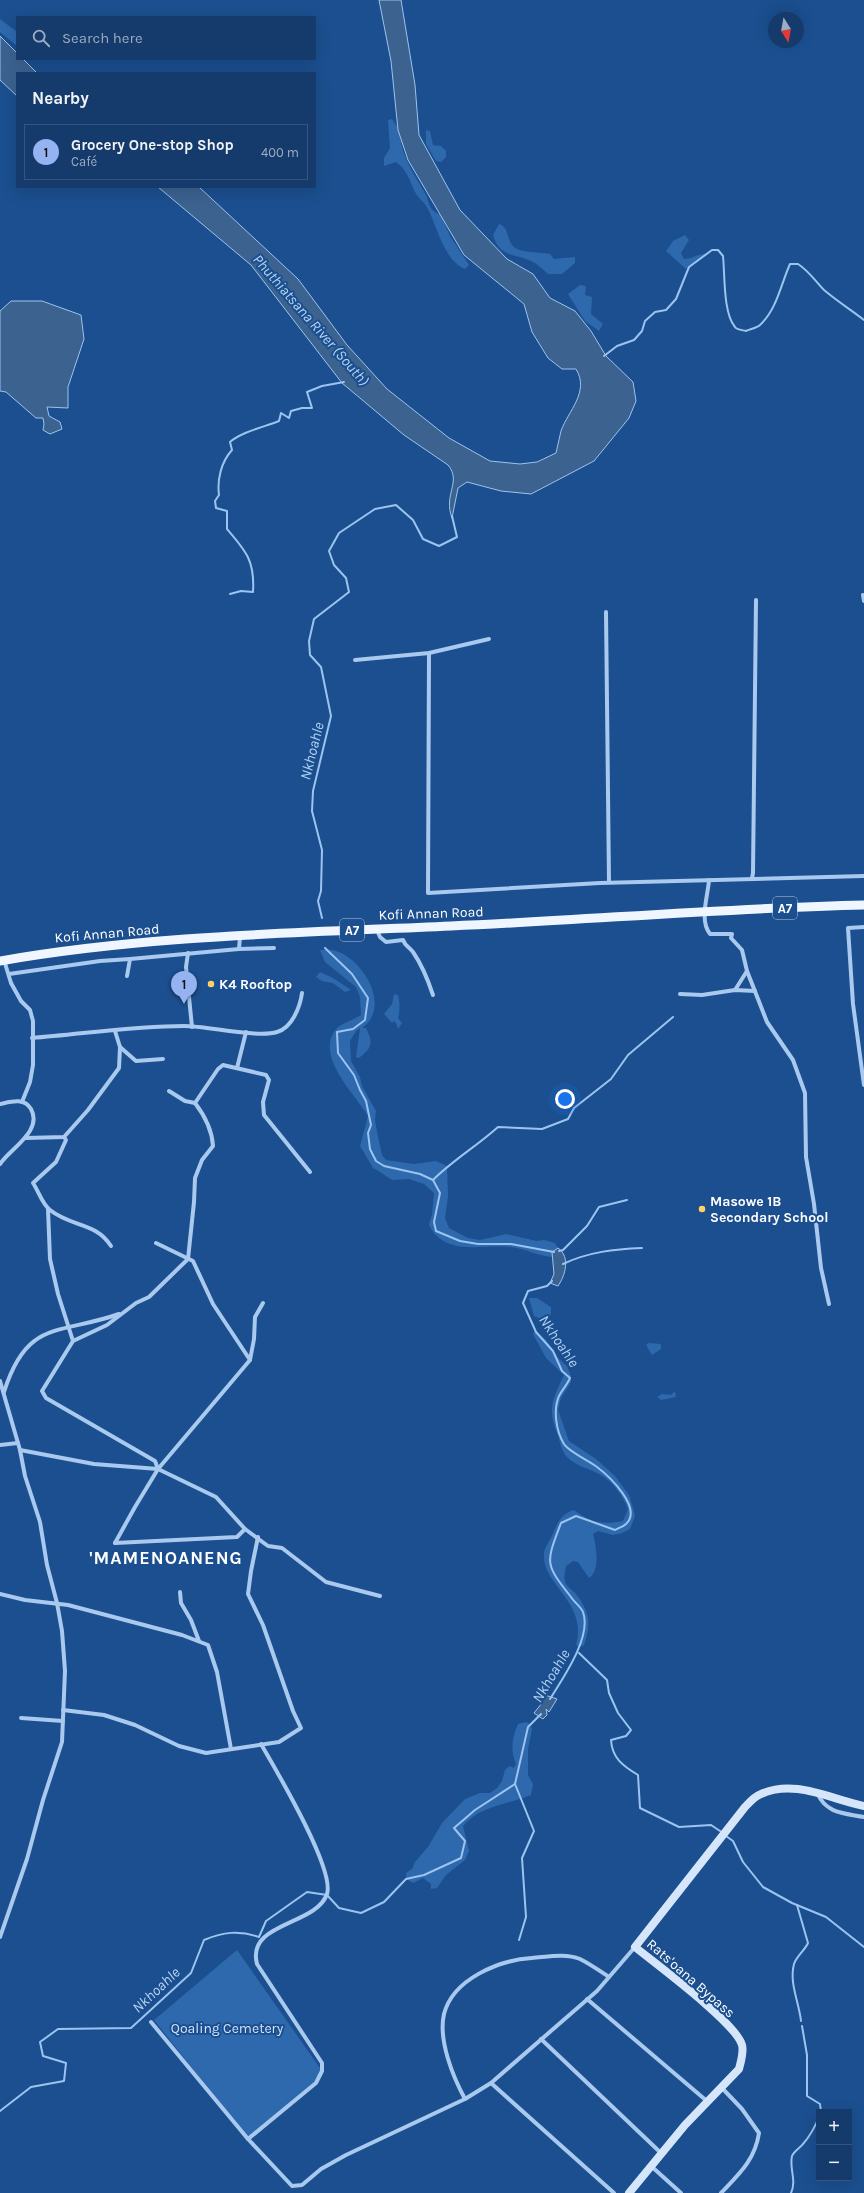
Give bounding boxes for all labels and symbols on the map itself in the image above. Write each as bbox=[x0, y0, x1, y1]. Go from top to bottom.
north arrow bbox=[768, 12, 804, 48]
water label: Phuthiatsana River (South) bbox=[249, 251, 373, 390]
water label: Nkhoahle bbox=[296, 720, 328, 782]
road number: A7 bbox=[773, 897, 797, 919]
street label: Kofi Annan Road bbox=[378, 903, 484, 924]
road number: A7 bbox=[340, 919, 364, 941]
street label: Kofi Annan Road bbox=[54, 920, 160, 947]
pin: 1 bbox=[171, 971, 197, 1004]
place label: K4 Rooftop bbox=[219, 976, 292, 993]
marker: K4 Rooftop bbox=[206, 979, 216, 989]
your location bbox=[555, 1089, 575, 1109]
place label: Masowe 1B Secondary School bbox=[710, 1193, 828, 1226]
marker: Masowe 1B Secondary School bbox=[697, 1204, 707, 1214]
water label: Nkhoahle bbox=[535, 1312, 583, 1370]
district label: 'MAMENOANENG bbox=[89, 1547, 243, 1569]
water label: Nkhoahle bbox=[528, 1646, 574, 1706]
street label: Rats'oana Bypass bbox=[643, 1935, 738, 2021]
water label: Nkhoahle bbox=[128, 1963, 184, 2017]
park label: Qoaling Cemetery bbox=[171, 2020, 284, 2037]

